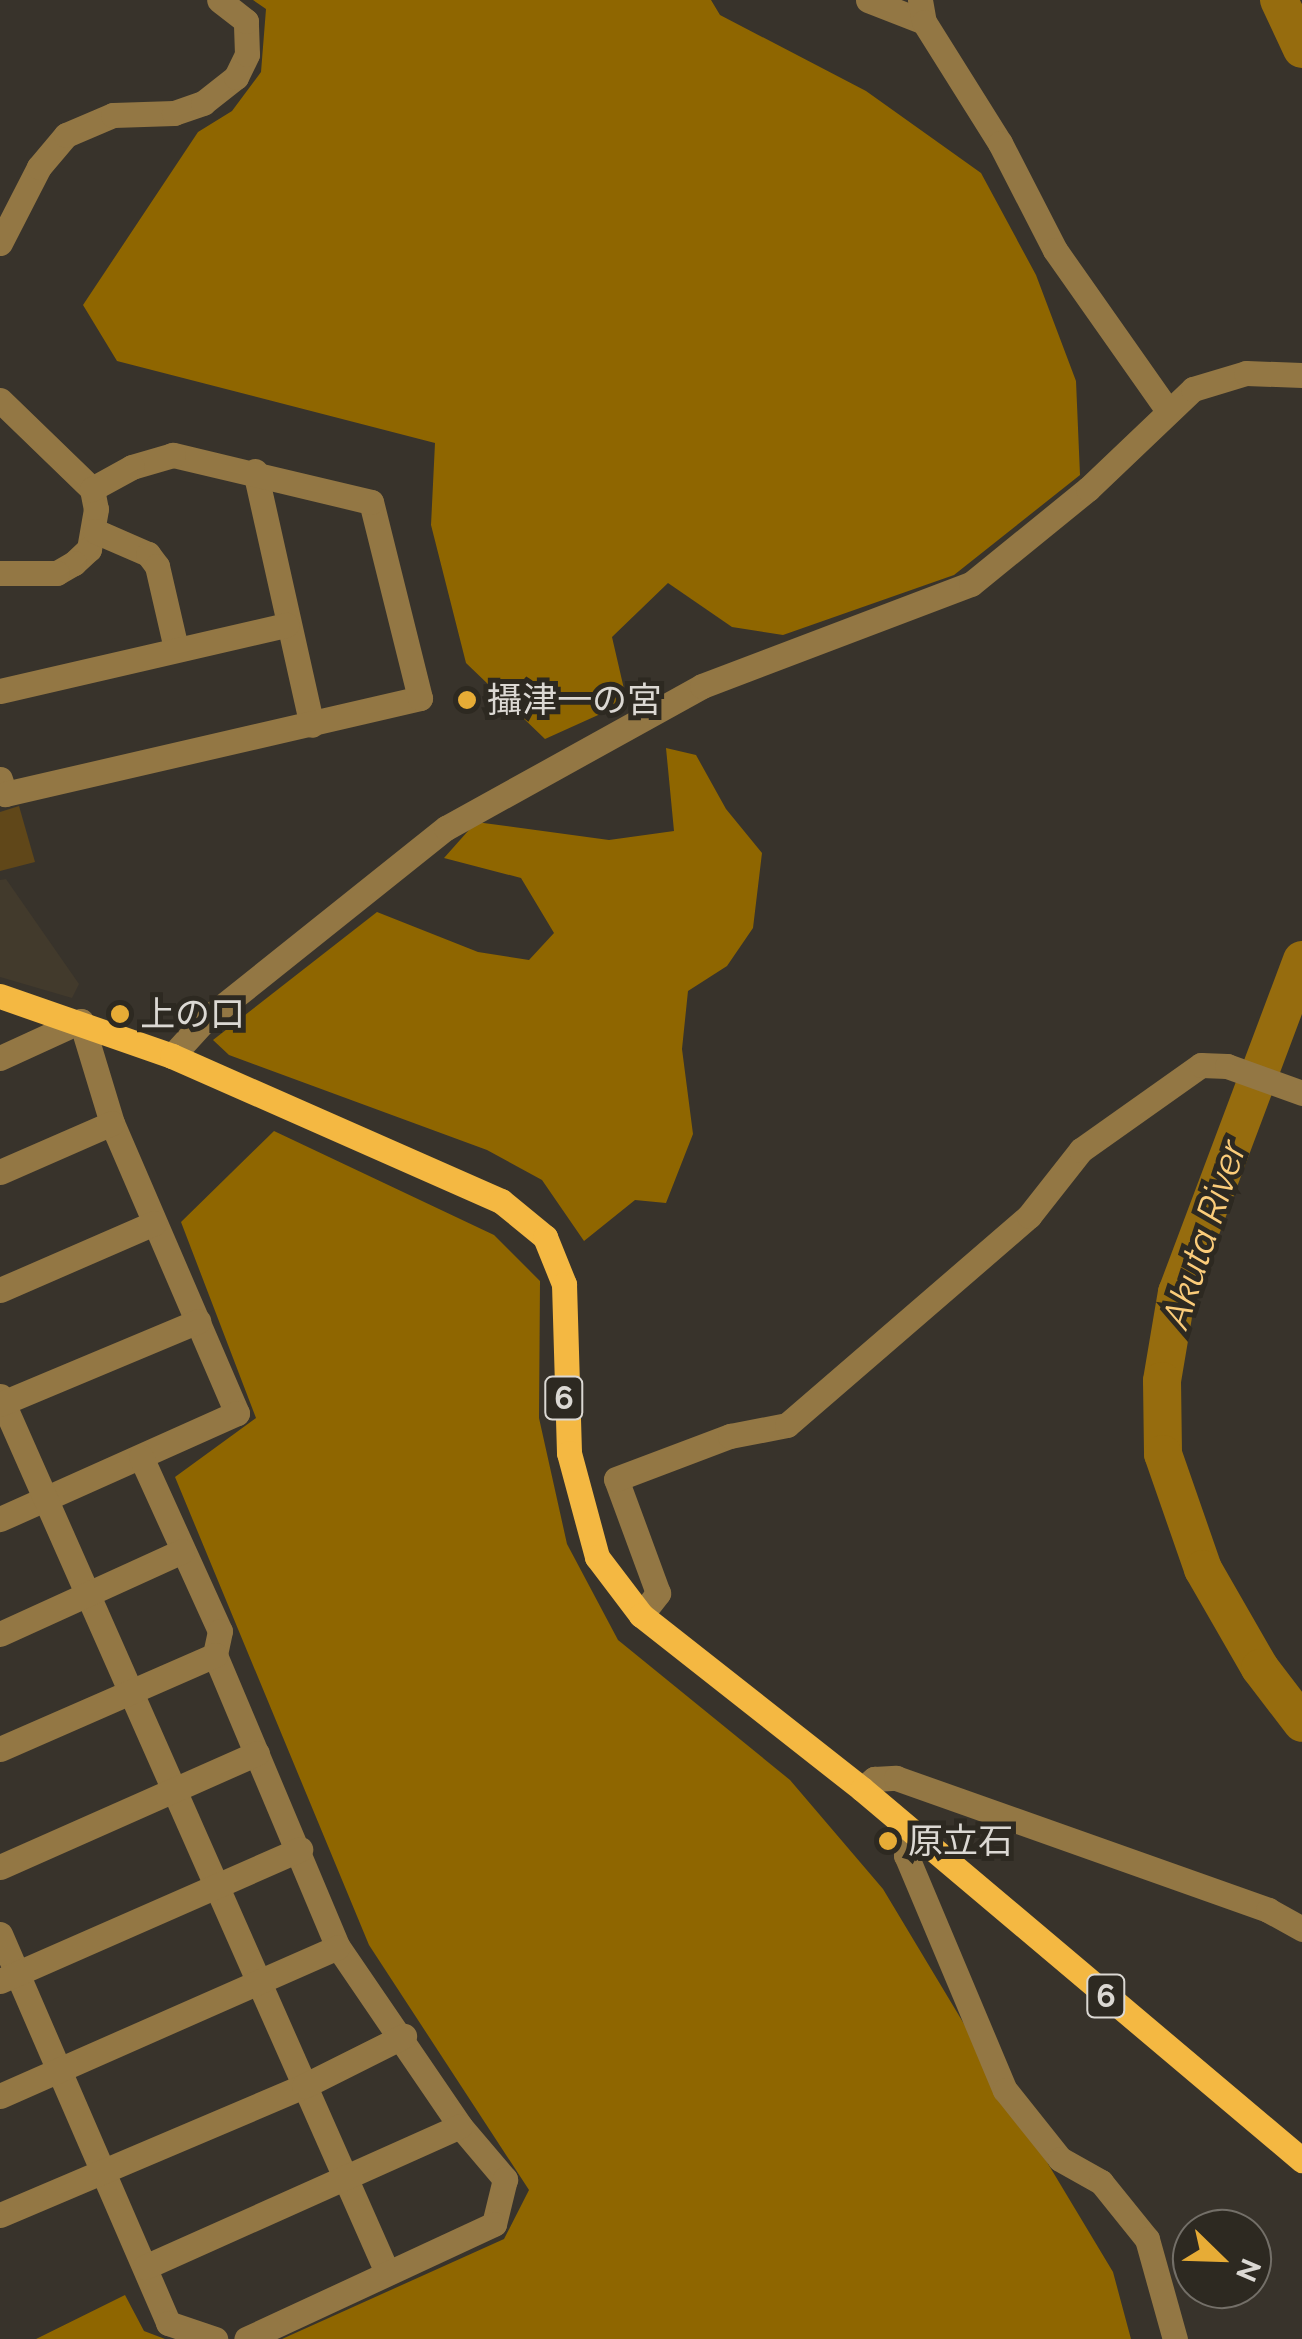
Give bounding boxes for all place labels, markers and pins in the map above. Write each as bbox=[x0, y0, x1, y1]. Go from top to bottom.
place label: 攝津一の宮 bbox=[487, 679, 662, 721]
marker: 攝津一の宮 bbox=[456, 689, 478, 711]
place label: 上の口 bbox=[140, 993, 245, 1035]
marker: 上の口 bbox=[109, 1003, 131, 1025]
place label: 原立石 bbox=[908, 1820, 1013, 1862]
marker: 原立石 bbox=[877, 1830, 899, 1852]

